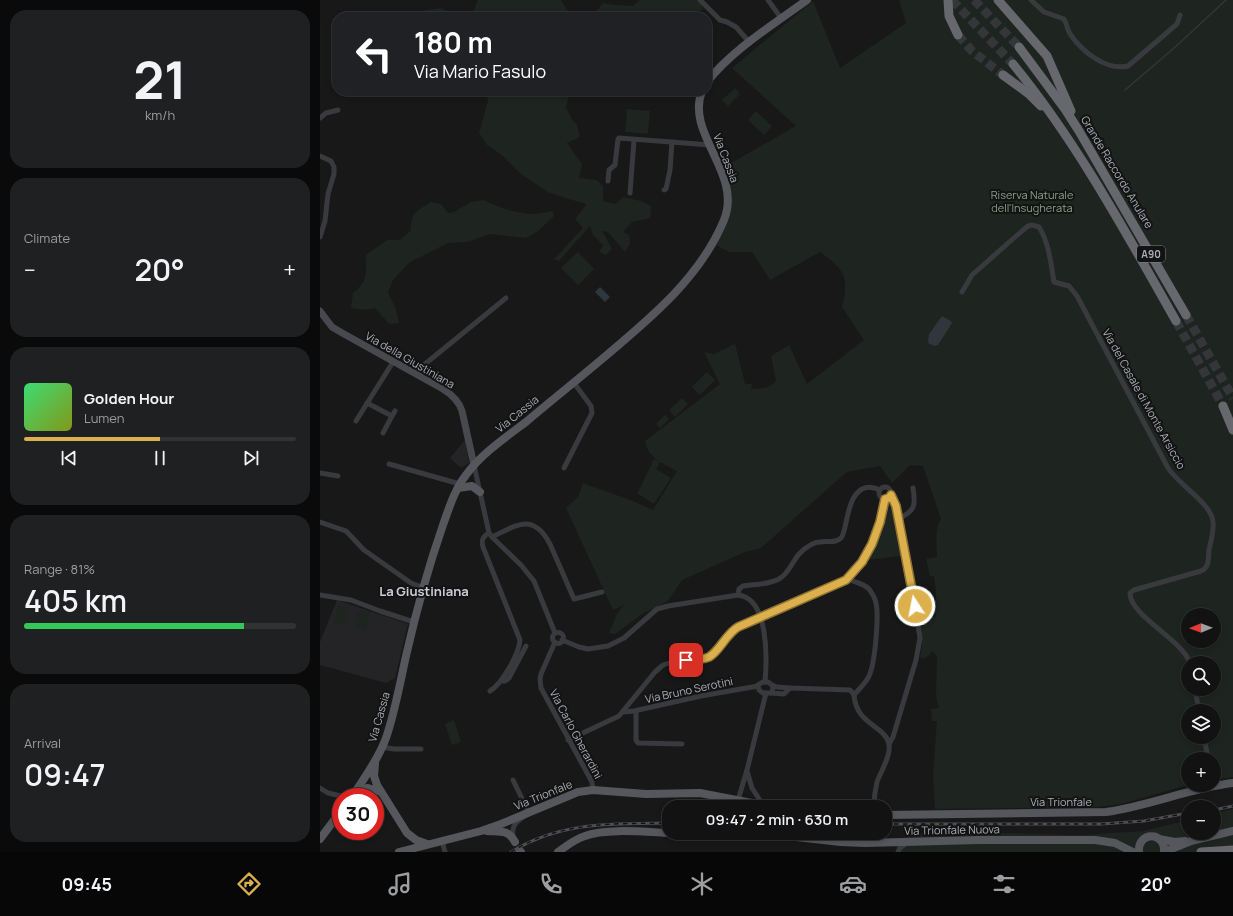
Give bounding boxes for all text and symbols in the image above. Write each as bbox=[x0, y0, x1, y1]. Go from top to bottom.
text: 180 m bbox=[414, 23, 493, 61]
icon: left bbox=[348, 28, 400, 80]
text: 21 bbox=[133, 44, 187, 115]
text: Via Mario Fasulo bbox=[414, 59, 546, 83]
text: km/h bbox=[145, 106, 175, 124]
street label: Grande Raccordo Anulare bbox=[1078, 113, 1157, 231]
street label: Via Cassia bbox=[710, 131, 743, 185]
park label: Riserva Naturale dell'Insugherata bbox=[991, 187, 1074, 215]
text: Climate bbox=[24, 229, 70, 247]
road number: A90 bbox=[1137, 246, 1165, 262]
text: 20° bbox=[134, 249, 185, 290]
text: − bbox=[24, 255, 36, 285]
text: + bbox=[283, 255, 296, 285]
street label: Via del Casale di Monte Arsiccio bbox=[1099, 326, 1190, 472]
street label: Via della Giustiniana bbox=[363, 328, 458, 391]
text: Golden Hour bbox=[84, 388, 174, 409]
street label: Via Cassia bbox=[492, 392, 541, 436]
text: Lumen bbox=[84, 409, 124, 427]
icon: previous bbox=[58, 447, 80, 469]
icon: pause bbox=[149, 447, 171, 469]
icon: next bbox=[240, 447, 262, 469]
text: Range · 81% bbox=[24, 560, 95, 578]
text: 405 km bbox=[24, 580, 127, 621]
district label: La Giustiniana bbox=[379, 582, 469, 600]
position arrow bbox=[894, 585, 936, 627]
north arrow bbox=[1181, 608, 1221, 648]
map controls bbox=[1181, 608, 1221, 840]
pin bbox=[669, 643, 703, 677]
icon: arrive bbox=[675, 649, 697, 671]
button: search bbox=[1181, 656, 1221, 696]
street label: Via Bruno Serotini bbox=[644, 673, 734, 706]
street label: Via Carlo Gherardini bbox=[547, 686, 606, 781]
street label: Via Cassia bbox=[364, 690, 393, 744]
button: layers bbox=[1181, 704, 1221, 744]
text: Arrival bbox=[24, 734, 61, 752]
button: + bbox=[1181, 752, 1221, 792]
text: 09:47 bbox=[24, 754, 106, 795]
street label: Via Trionfale bbox=[511, 776, 575, 813]
speed limit sign: 30 bbox=[332, 788, 384, 840]
street label: Via Trionfale bbox=[1030, 794, 1092, 809]
button: − bbox=[1181, 800, 1221, 840]
text: 09:47 · 2 min · 630 m bbox=[706, 809, 848, 830]
street label: Via Trionfale Nuova bbox=[904, 821, 1000, 838]
icon: directions bbox=[235, 870, 263, 898]
icon: music bbox=[386, 870, 414, 898]
icon: phone bbox=[537, 870, 565, 898]
icon: climate bbox=[688, 870, 716, 898]
icon: car bbox=[839, 870, 867, 898]
icon: filters bbox=[990, 870, 1018, 898]
text: 09:45 bbox=[61, 872, 112, 896]
text: 20° bbox=[1141, 872, 1172, 896]

